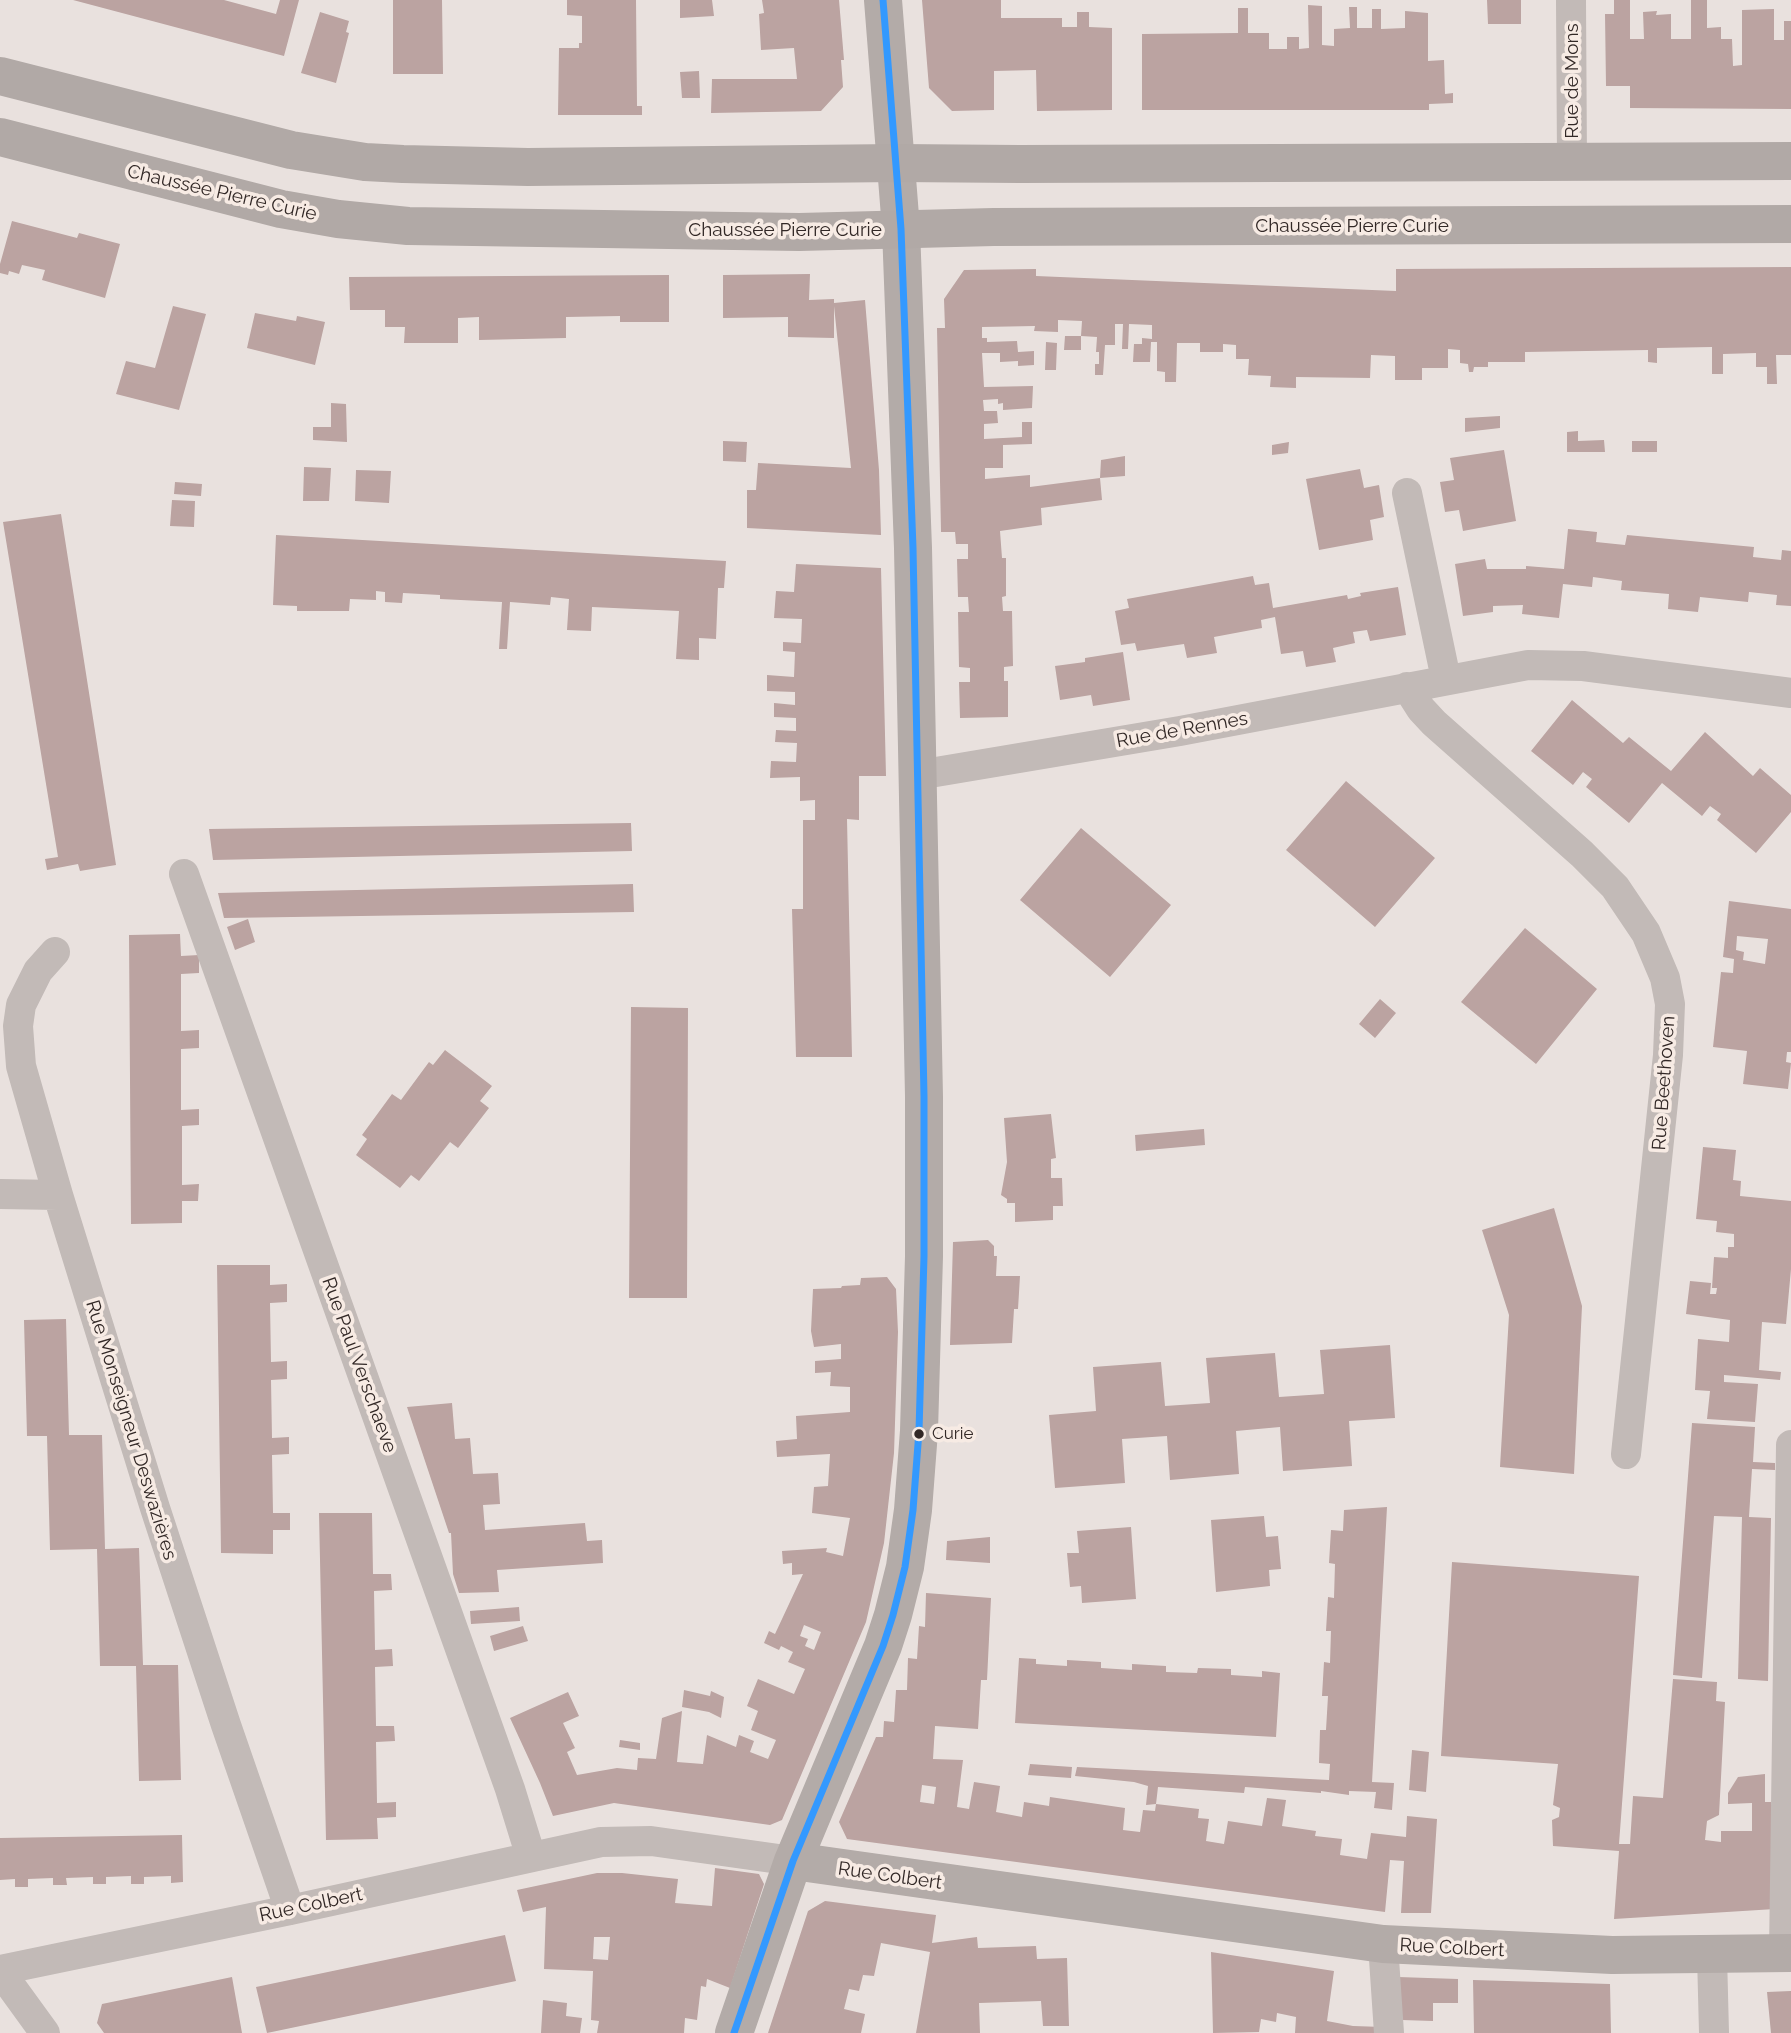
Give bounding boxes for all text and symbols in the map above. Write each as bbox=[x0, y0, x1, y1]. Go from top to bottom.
street label: Rue de Mons bbox=[1561, 23, 1583, 139]
street label: Chaussée Pierre Curie bbox=[125, 160, 319, 226]
street label: Chaussée Pierre Curie bbox=[1255, 215, 1449, 237]
street label: Chaussée Pierre Curie bbox=[688, 219, 882, 241]
street label: Rue de Rennes bbox=[1114, 707, 1250, 753]
street label: Rue Beethoven bbox=[1648, 1015, 1680, 1151]
street label: Rue Paul Verschaeve bbox=[317, 1274, 401, 1456]
street label: Rue Monseigneur Deswazières bbox=[81, 1297, 181, 1563]
place label: Curie bbox=[932, 1424, 973, 1444]
marker: Curie bbox=[912, 1427, 926, 1441]
street label: Rue Colbert bbox=[836, 1857, 944, 1895]
street label: Rue Colbert bbox=[257, 1883, 365, 1927]
street label: Rue Colbert bbox=[1399, 1934, 1505, 1962]

